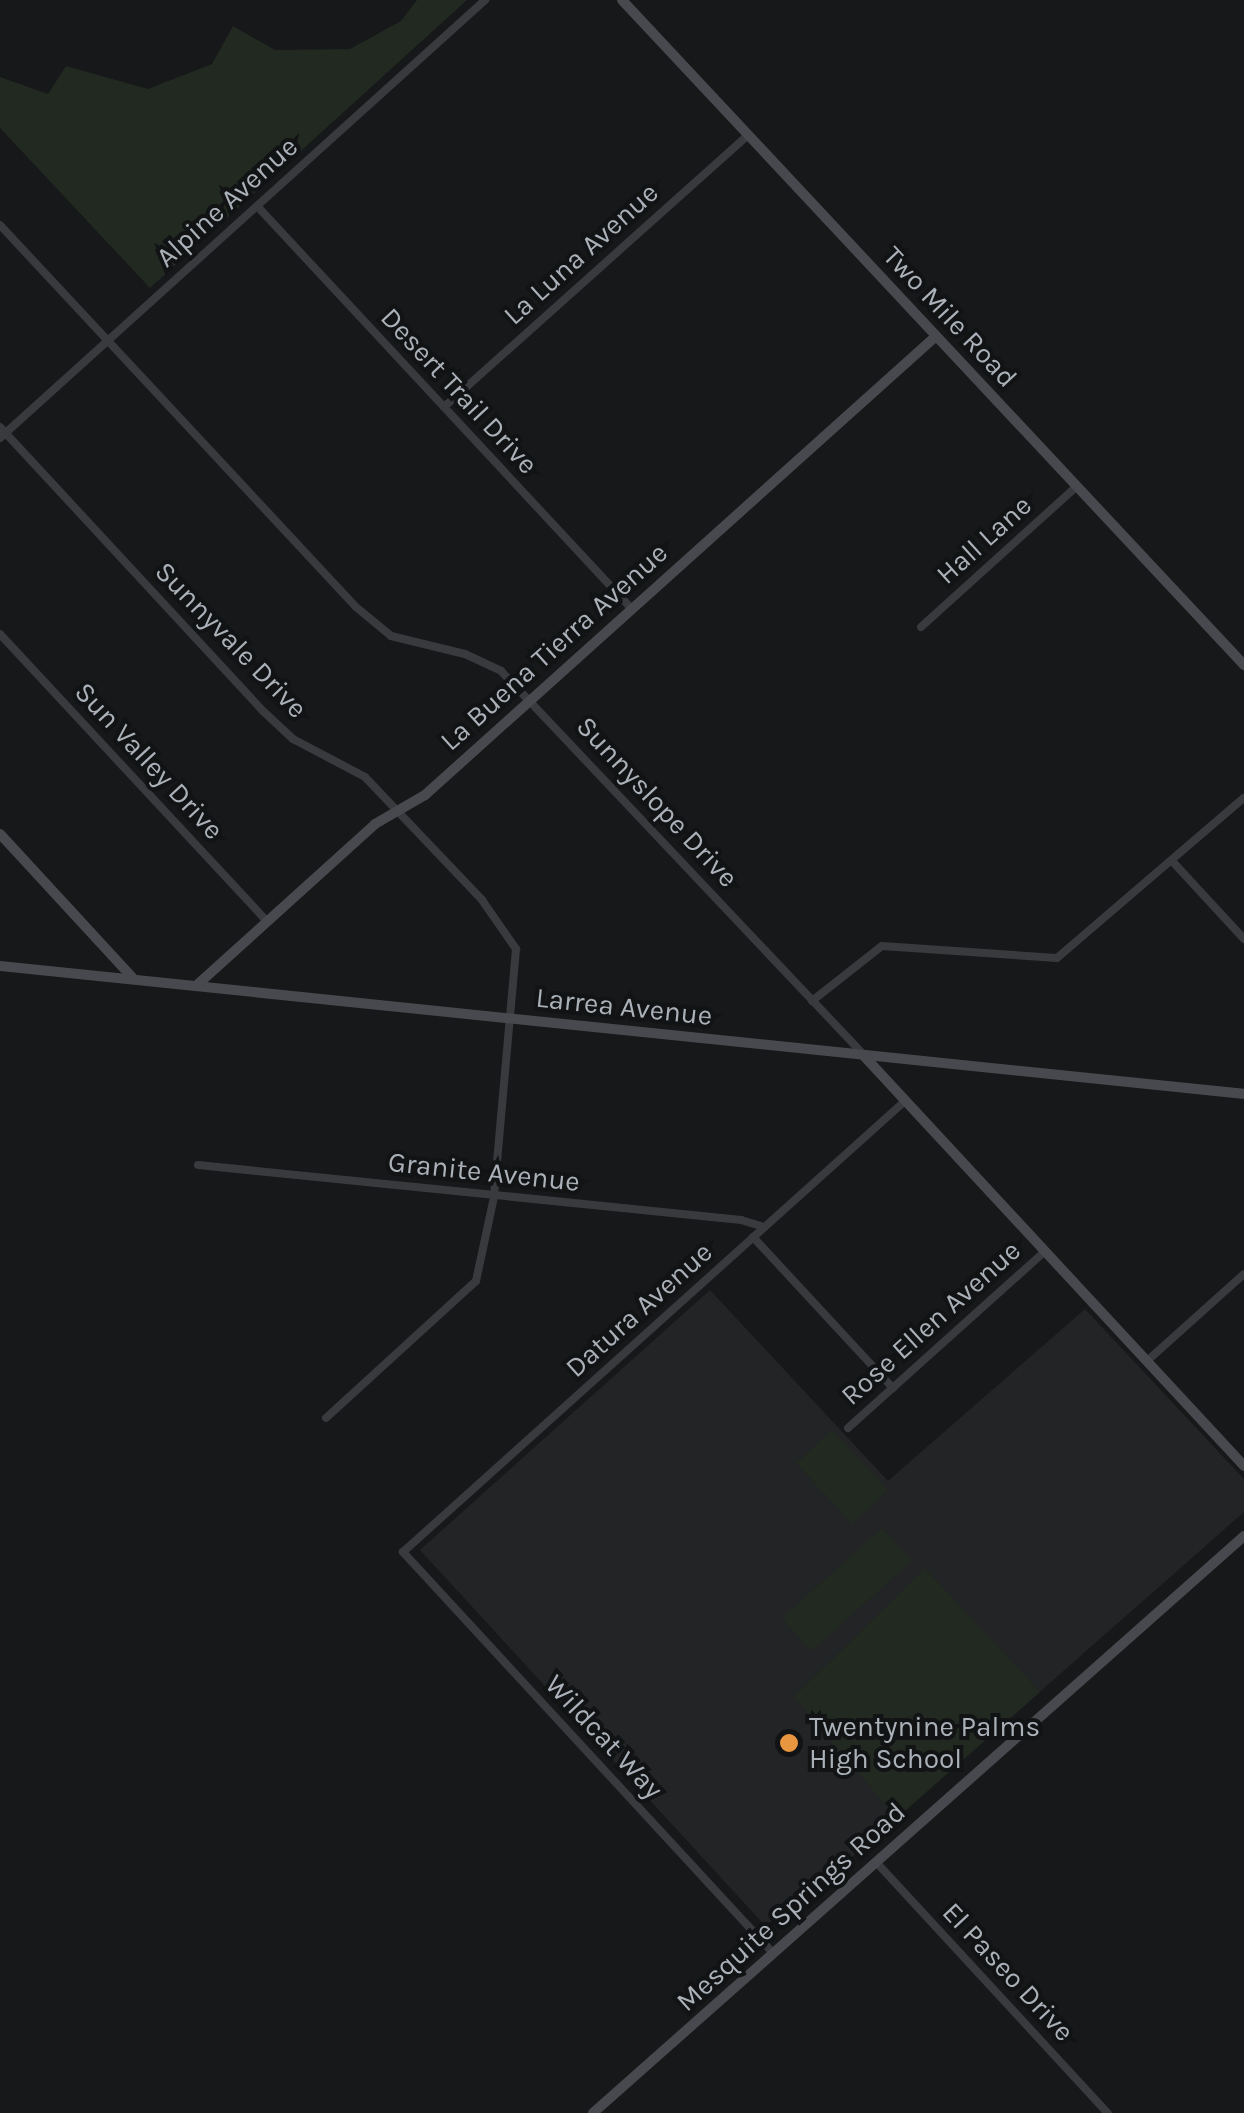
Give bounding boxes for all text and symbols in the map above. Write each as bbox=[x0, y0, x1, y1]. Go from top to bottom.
street label: Alpine Avenue bbox=[149, 130, 305, 274]
street label: La Luna Avenue bbox=[497, 176, 665, 332]
street label: Two Mile Road bbox=[876, 239, 1024, 395]
street label: Desert Trail Drive bbox=[373, 301, 545, 481]
street label: Hall Lane bbox=[930, 489, 1038, 591]
street label: La Buena Tierra Avenue bbox=[434, 536, 674, 758]
street label: Sunnyvale Drive bbox=[148, 555, 314, 725]
street label: Sun Valley Drive bbox=[68, 675, 230, 847]
street label: Sunnyslope Drive bbox=[569, 710, 745, 894]
street label: Larrea Avenue bbox=[534, 981, 714, 1033]
street label: Granite Avenue bbox=[387, 1145, 581, 1199]
street label: Rose Ellen Avenue bbox=[834, 1234, 1028, 1412]
street label: Datura Avenue bbox=[559, 1235, 719, 1385]
street label: Wildcat Way bbox=[538, 1668, 670, 1806]
place label: Twentynine Palms High School bbox=[809, 1710, 1040, 1776]
marker: Twentynine Palms High School bbox=[778, 1732, 800, 1754]
street label: Mesquite Springs Road bbox=[670, 1795, 912, 2019]
street label: El Paseo Drive bbox=[935, 1896, 1081, 2048]

